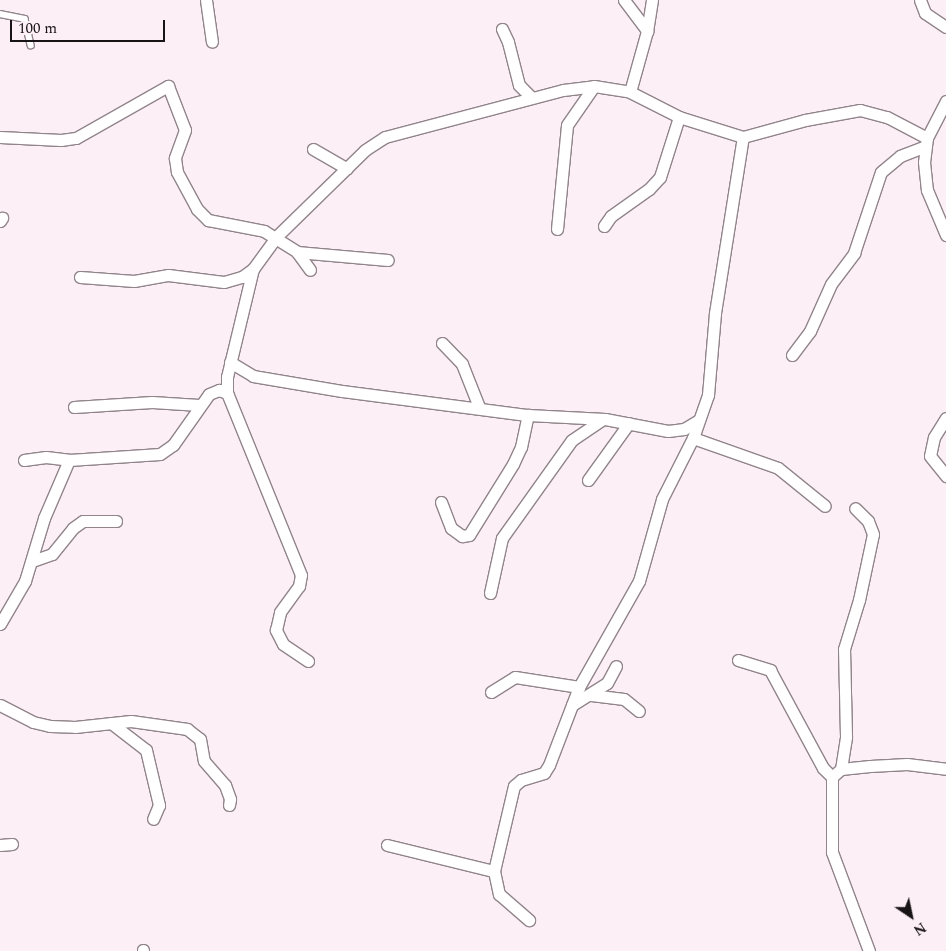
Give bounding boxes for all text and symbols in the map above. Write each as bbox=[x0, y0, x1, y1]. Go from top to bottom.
scale bar bbox=[12, 10, 168, 42]
text: 100 m bbox=[18, 17, 57, 40]
north arrow bbox=[886, 891, 936, 941]
text: N bbox=[909, 917, 930, 941]

